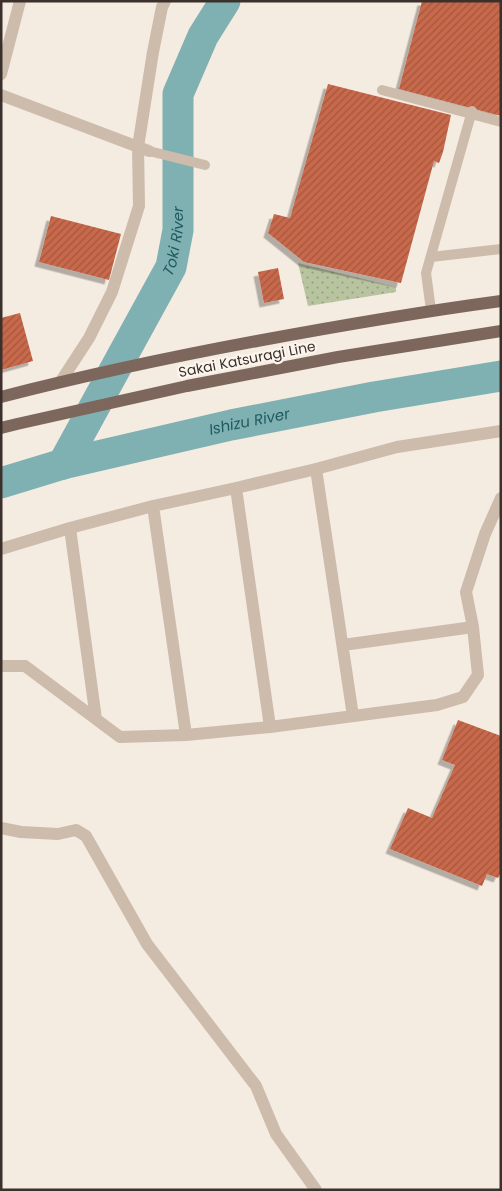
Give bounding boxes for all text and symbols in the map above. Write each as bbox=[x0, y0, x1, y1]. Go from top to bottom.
water label: Toki River bbox=[157, 206, 188, 279]
street label: Sakai Katsuragi Line bbox=[177, 336, 318, 382]
water label: Ishizu River bbox=[207, 403, 292, 440]

